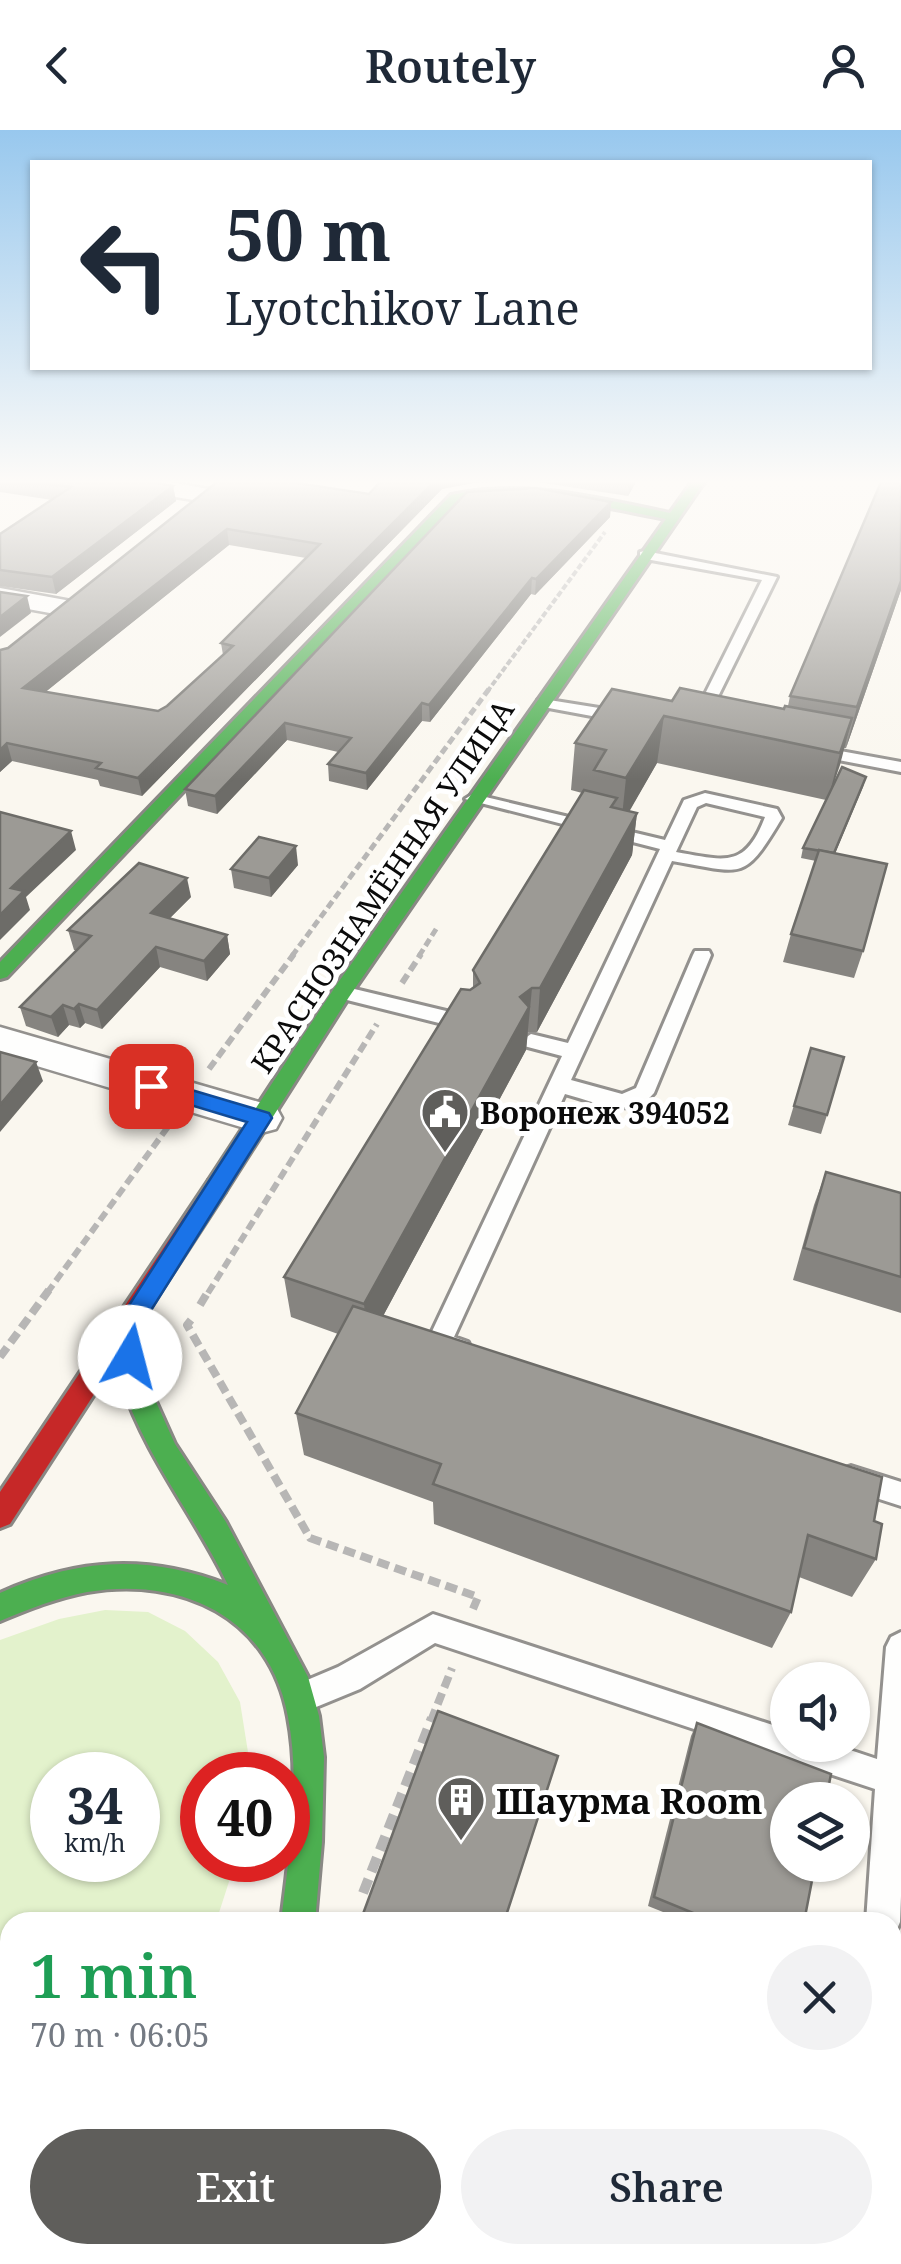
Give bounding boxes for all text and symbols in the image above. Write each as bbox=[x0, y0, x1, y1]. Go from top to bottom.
text: Routely bbox=[365, 35, 536, 96]
icon: back bbox=[30, 38, 85, 93]
icon: person bbox=[816, 38, 871, 93]
text: 50 m bbox=[225, 186, 391, 282]
icon: left bbox=[60, 200, 190, 330]
text: Lyotchikov Lane bbox=[225, 277, 580, 338]
street label: КРАСНОЗНАМЁННАЯ УЛИЦА bbox=[241, 690, 523, 1081]
pin bbox=[109, 1044, 194, 1129]
icon: arrive bbox=[124, 1059, 179, 1114]
public building icon: Воронеж 394052 bbox=[419, 1086, 471, 1154]
place label: Воронеж 394052 bbox=[480, 1092, 730, 1133]
position arrow bbox=[78, 1305, 182, 1409]
map controls bbox=[770, 1662, 870, 1882]
button: sound bbox=[770, 1662, 870, 1762]
speed limit sign: 40 bbox=[180, 1752, 310, 1882]
text: 34 bbox=[67, 1771, 123, 1839]
building icon: Шаурма Room bbox=[435, 1774, 487, 1842]
place label: Шаурма Room bbox=[496, 1777, 763, 1824]
button: layers bbox=[770, 1782, 870, 1882]
text: km/h bbox=[64, 1825, 126, 1859]
text: 1 min bbox=[30, 1934, 198, 2016]
button: close bbox=[767, 1945, 872, 2050]
text: 70 m · 06:05 bbox=[30, 2013, 210, 2056]
button: Exit bbox=[30, 2129, 441, 2244]
button: Share bbox=[461, 2129, 872, 2244]

